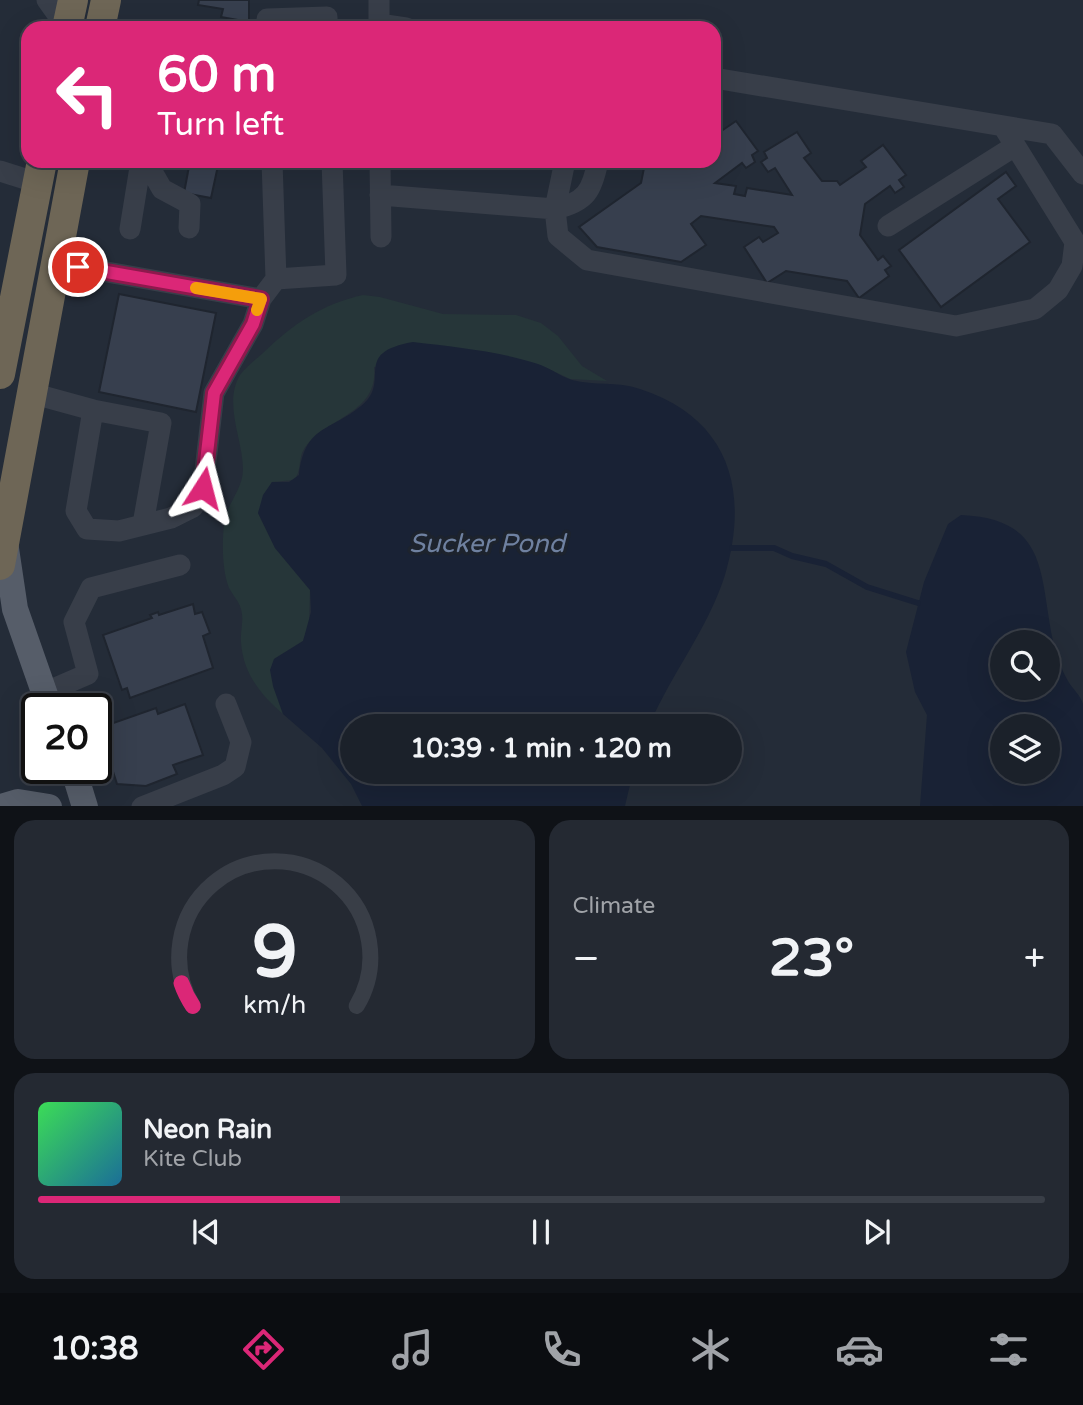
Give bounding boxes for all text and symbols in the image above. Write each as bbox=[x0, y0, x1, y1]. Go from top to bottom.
text: 60 m bbox=[157, 46, 276, 105]
icon: left bbox=[42, 49, 133, 140]
text: Turn left bbox=[157, 106, 284, 144]
pin bbox=[48, 237, 108, 297]
icon: arrive bbox=[59, 248, 97, 286]
position arrow bbox=[166, 451, 240, 525]
water label: Sucker Pond bbox=[409, 528, 568, 559]
map controls bbox=[990, 630, 1060, 784]
button: search bbox=[990, 630, 1060, 700]
speed limit sign: 20 bbox=[21, 693, 112, 784]
button: layers bbox=[990, 714, 1060, 784]
text: 10:39 · 1 min · 120 m bbox=[410, 733, 672, 764]
text: Climate bbox=[573, 892, 655, 920]
text: 9 bbox=[251, 909, 297, 997]
text: 23° bbox=[769, 927, 854, 990]
text: − bbox=[573, 936, 600, 982]
text: + bbox=[1024, 936, 1045, 982]
text: km/h bbox=[243, 989, 306, 1019]
text: Neon Rain bbox=[143, 1114, 272, 1145]
text: Kite Club bbox=[143, 1145, 242, 1173]
icon: previous bbox=[187, 1213, 225, 1251]
icon: pause bbox=[522, 1213, 560, 1251]
icon: next bbox=[858, 1213, 896, 1251]
icon: directions bbox=[239, 1325, 288, 1374]
icon: music bbox=[388, 1325, 437, 1374]
icon: phone bbox=[537, 1325, 586, 1374]
icon: climate bbox=[686, 1325, 735, 1374]
icon: car bbox=[835, 1325, 884, 1374]
icon: filters bbox=[984, 1325, 1033, 1374]
text: 10:38 bbox=[50, 1330, 139, 1368]

